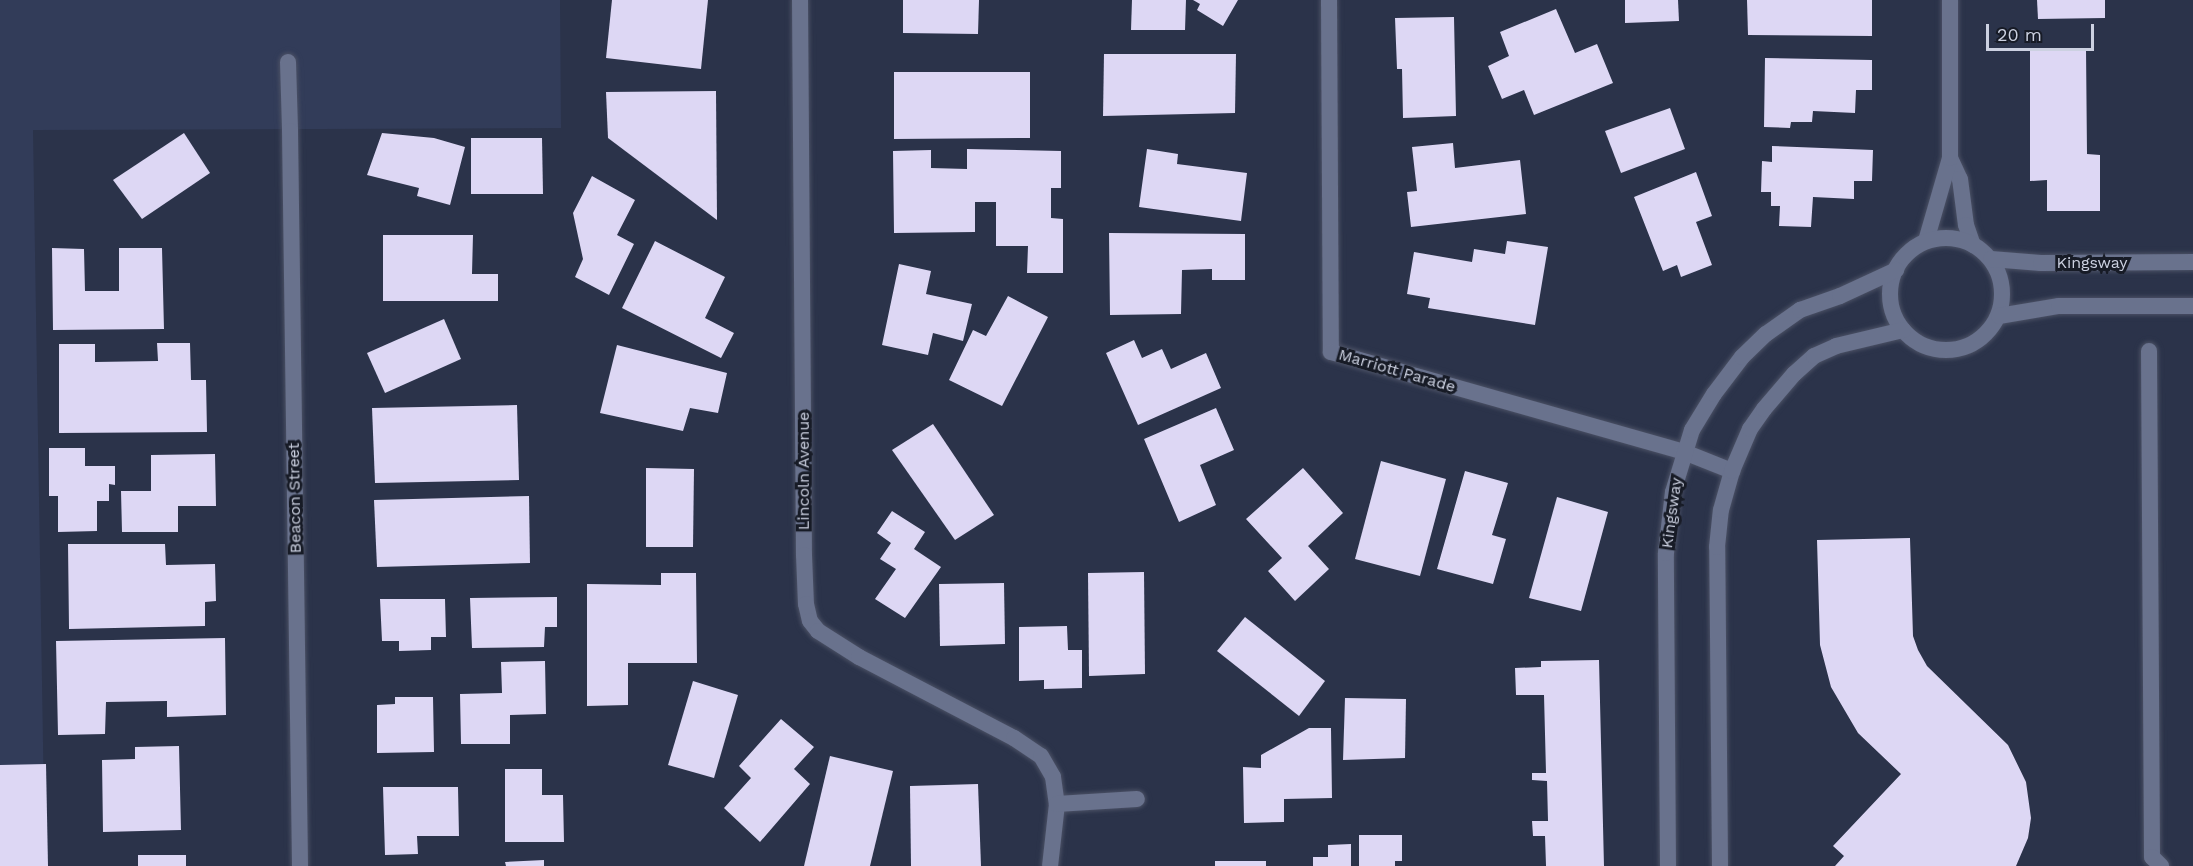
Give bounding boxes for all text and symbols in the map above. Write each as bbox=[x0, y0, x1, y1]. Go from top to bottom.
scale bar bbox=[1989, 12, 2097, 50]
text: 20 m bbox=[1997, 24, 2042, 45]
street label: Kingsway bbox=[2056, 253, 2128, 273]
street label: Marriott Parade bbox=[1336, 345, 1458, 397]
street label: Lincoln Avenue bbox=[794, 411, 814, 531]
street label: Beacon Street bbox=[284, 442, 306, 554]
street label: Kingsway bbox=[1658, 476, 1686, 550]

